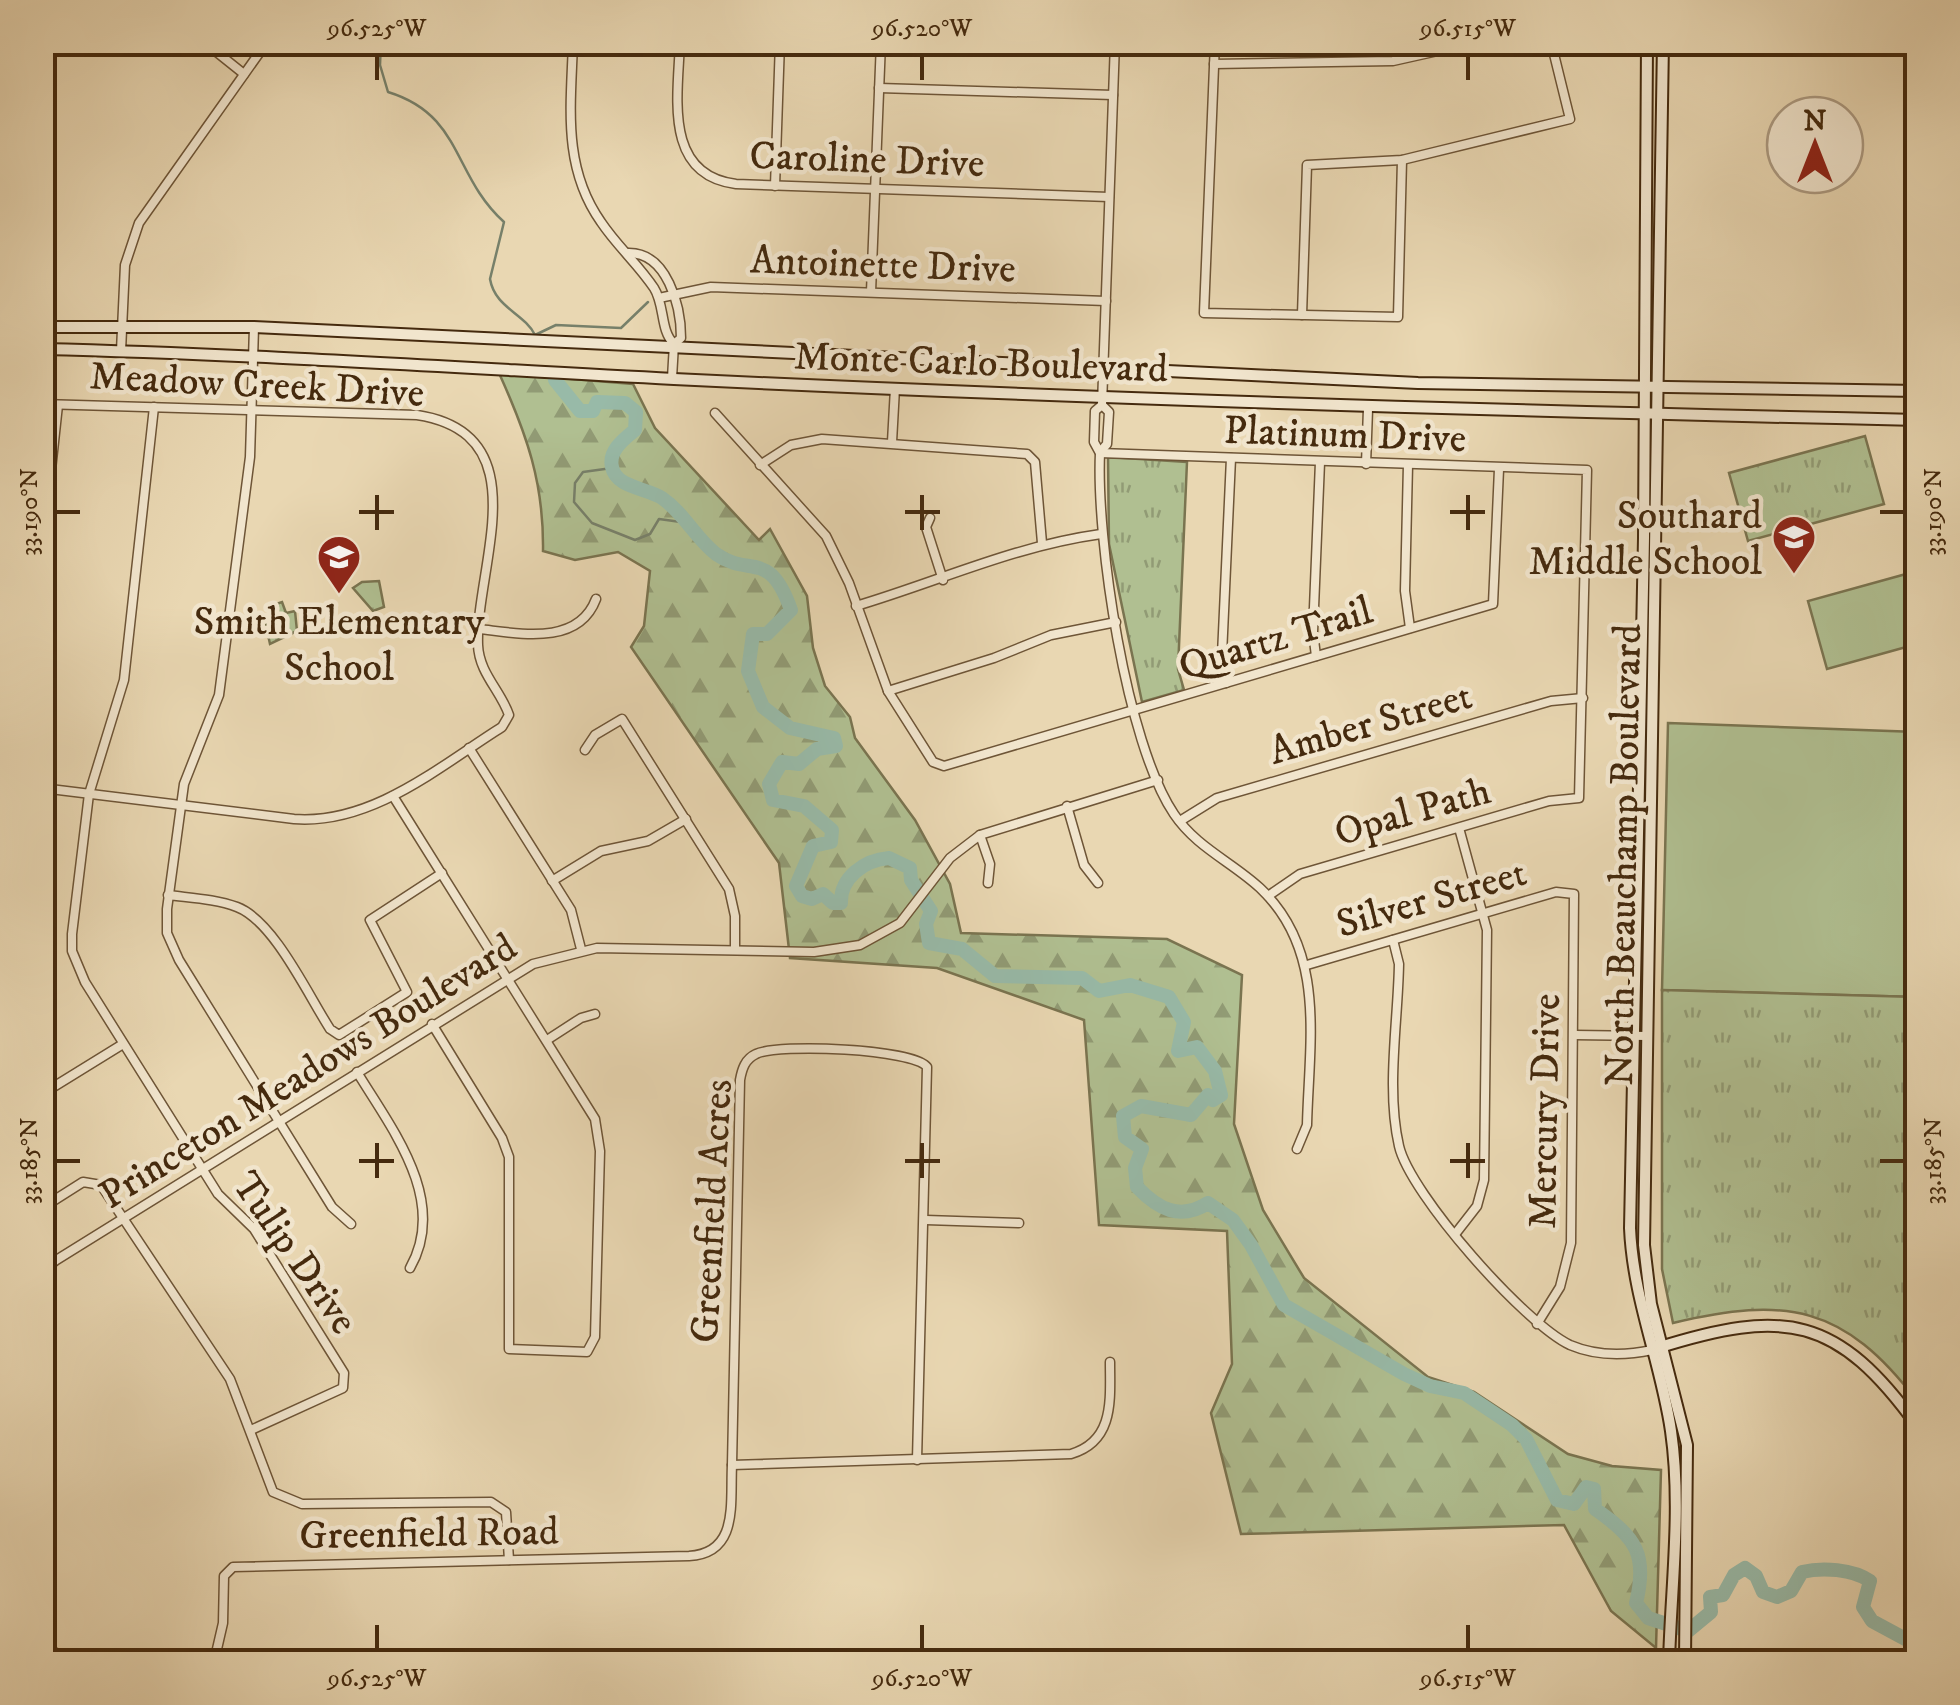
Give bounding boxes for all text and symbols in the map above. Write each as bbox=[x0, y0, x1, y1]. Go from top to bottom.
text: 96.525°W bbox=[326, 13, 428, 44]
text: 96.520°W bbox=[870, 13, 973, 44]
text: 96.515°W bbox=[1418, 13, 1517, 44]
north arrow bbox=[1765, 95, 1865, 195]
text: N bbox=[1804, 104, 1827, 139]
street label: Caroline Drive bbox=[749, 132, 985, 190]
street label: Antoinette Drive bbox=[749, 236, 1017, 296]
street label: Monte Carlo Boulevard bbox=[793, 332, 1169, 396]
street label: Meadow Creek Drive bbox=[88, 352, 425, 420]
street label: Platinum Drive bbox=[1223, 407, 1467, 465]
text: 33.190°N bbox=[14, 468, 45, 556]
text: 33.190°N bbox=[1918, 468, 1949, 556]
place label: Southard Middle School bbox=[1528, 492, 1762, 588]
school or university icon: Southard Middle School bbox=[1771, 514, 1817, 575]
school or university icon: Smith Elementary School bbox=[316, 534, 362, 595]
street label: Quartz Trail bbox=[1173, 587, 1379, 693]
place label: Smith Elementary School bbox=[193, 598, 486, 694]
street label: North Beauchamp Boulevard bbox=[1596, 623, 1654, 1087]
street label: Amber Street bbox=[1264, 672, 1478, 778]
street label: Opal Path bbox=[1329, 767, 1497, 859]
street label: Silver Street bbox=[1331, 849, 1533, 951]
street label: Princeton Meadows Boulevard bbox=[91, 923, 527, 1222]
street label: Mercury Drive bbox=[1519, 993, 1573, 1229]
street label: Greenfield Acres bbox=[681, 1078, 745, 1344]
text: 33.185°N bbox=[14, 1117, 45, 1205]
text: 33.185°N bbox=[1918, 1117, 1949, 1205]
street label: Tulip Drive bbox=[220, 1163, 368, 1345]
street label: Greenfield Road bbox=[299, 1508, 559, 1562]
text: 96.525°W bbox=[326, 1663, 428, 1694]
text: 96.520°W bbox=[870, 1663, 973, 1694]
text: 96.515°W bbox=[1418, 1663, 1517, 1694]

